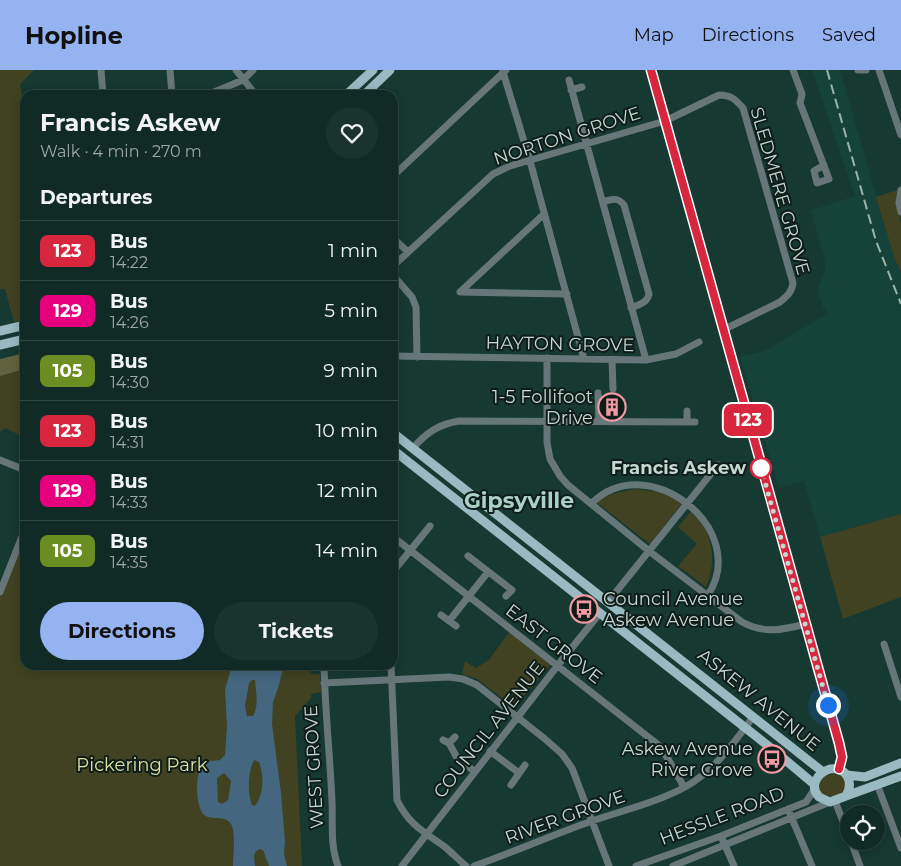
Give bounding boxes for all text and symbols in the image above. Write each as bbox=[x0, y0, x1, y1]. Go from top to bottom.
text: Hopline bbox=[25, 21, 123, 50]
text: Map bbox=[634, 24, 674, 46]
text: Directions bbox=[702, 24, 794, 46]
text: Saved bbox=[822, 24, 876, 46]
street label: NORTON GROVE bbox=[491, 102, 643, 170]
street label: SLEDMERE GROVE bbox=[746, 105, 814, 277]
button: heart bbox=[326, 107, 378, 159]
text: Francis Askew bbox=[40, 108, 220, 137]
text: Walk · 4 min · 270 m bbox=[40, 142, 202, 161]
text: Departures bbox=[40, 186, 152, 209]
text: Bus bbox=[110, 230, 148, 253]
text: 1 min bbox=[328, 239, 378, 262]
text: 123 bbox=[53, 240, 82, 262]
text: 14:22 bbox=[110, 253, 148, 272]
text: Bus bbox=[110, 290, 148, 313]
text: 5 min bbox=[324, 299, 378, 322]
text: 129 bbox=[53, 300, 82, 322]
text: 14:26 bbox=[110, 313, 149, 332]
street label: HAYTON GROVE bbox=[486, 332, 634, 356]
text: Bus bbox=[110, 350, 148, 373]
text: 9 min bbox=[323, 359, 378, 382]
text: 105 bbox=[53, 360, 83, 382]
text: 14:30 bbox=[110, 373, 149, 392]
place label: 1-5 Follifoot Drive bbox=[492, 386, 593, 429]
building icon: 1-5 Follifoot Drive bbox=[597, 392, 627, 422]
line badge: 123 bbox=[719, 404, 777, 436]
text: 123 bbox=[734, 409, 762, 431]
text: Bus bbox=[110, 410, 148, 433]
text: 10 min bbox=[315, 419, 378, 442]
text: 123 bbox=[53, 420, 82, 442]
text: 14:31 bbox=[110, 433, 145, 452]
place label: Francis Askew bbox=[611, 457, 746, 479]
marker: Francis Askew bbox=[750, 457, 772, 479]
text: Bus bbox=[110, 470, 148, 493]
text: 12 min bbox=[317, 479, 378, 502]
text: 129 bbox=[53, 480, 82, 502]
district label: Gipsyville bbox=[464, 487, 574, 514]
text: 14:33 bbox=[110, 493, 148, 512]
text: Bus bbox=[110, 530, 148, 553]
text: 14 min bbox=[315, 539, 378, 562]
text: 105 bbox=[53, 540, 83, 562]
text: 14:35 bbox=[110, 553, 148, 572]
place label: Council Avenue Askew Avenue bbox=[603, 588, 743, 631]
bus stop icon: Council Avenue Askew Avenue bbox=[569, 594, 599, 624]
street label: EAST GROVE bbox=[501, 599, 607, 689]
button: Directions bbox=[40, 602, 204, 660]
button: Tickets bbox=[214, 602, 378, 660]
street label: ASKEW AVENUE bbox=[693, 644, 825, 756]
street label: COUNCIL AVENUE bbox=[429, 657, 549, 803]
your location bbox=[816, 693, 841, 718]
street label: WEST GROVE bbox=[300, 705, 328, 829]
place label: Askew Avenue River Grove bbox=[622, 738, 753, 781]
bus stop icon: Askew Avenue River Grove bbox=[757, 744, 787, 774]
park label: Pickering Park bbox=[76, 754, 208, 776]
street label: HESSLE ROAD bbox=[656, 782, 788, 850]
street label: RIVER GROVE bbox=[502, 785, 628, 849]
map controls bbox=[840, 805, 885, 850]
button: locate bbox=[840, 805, 885, 850]

